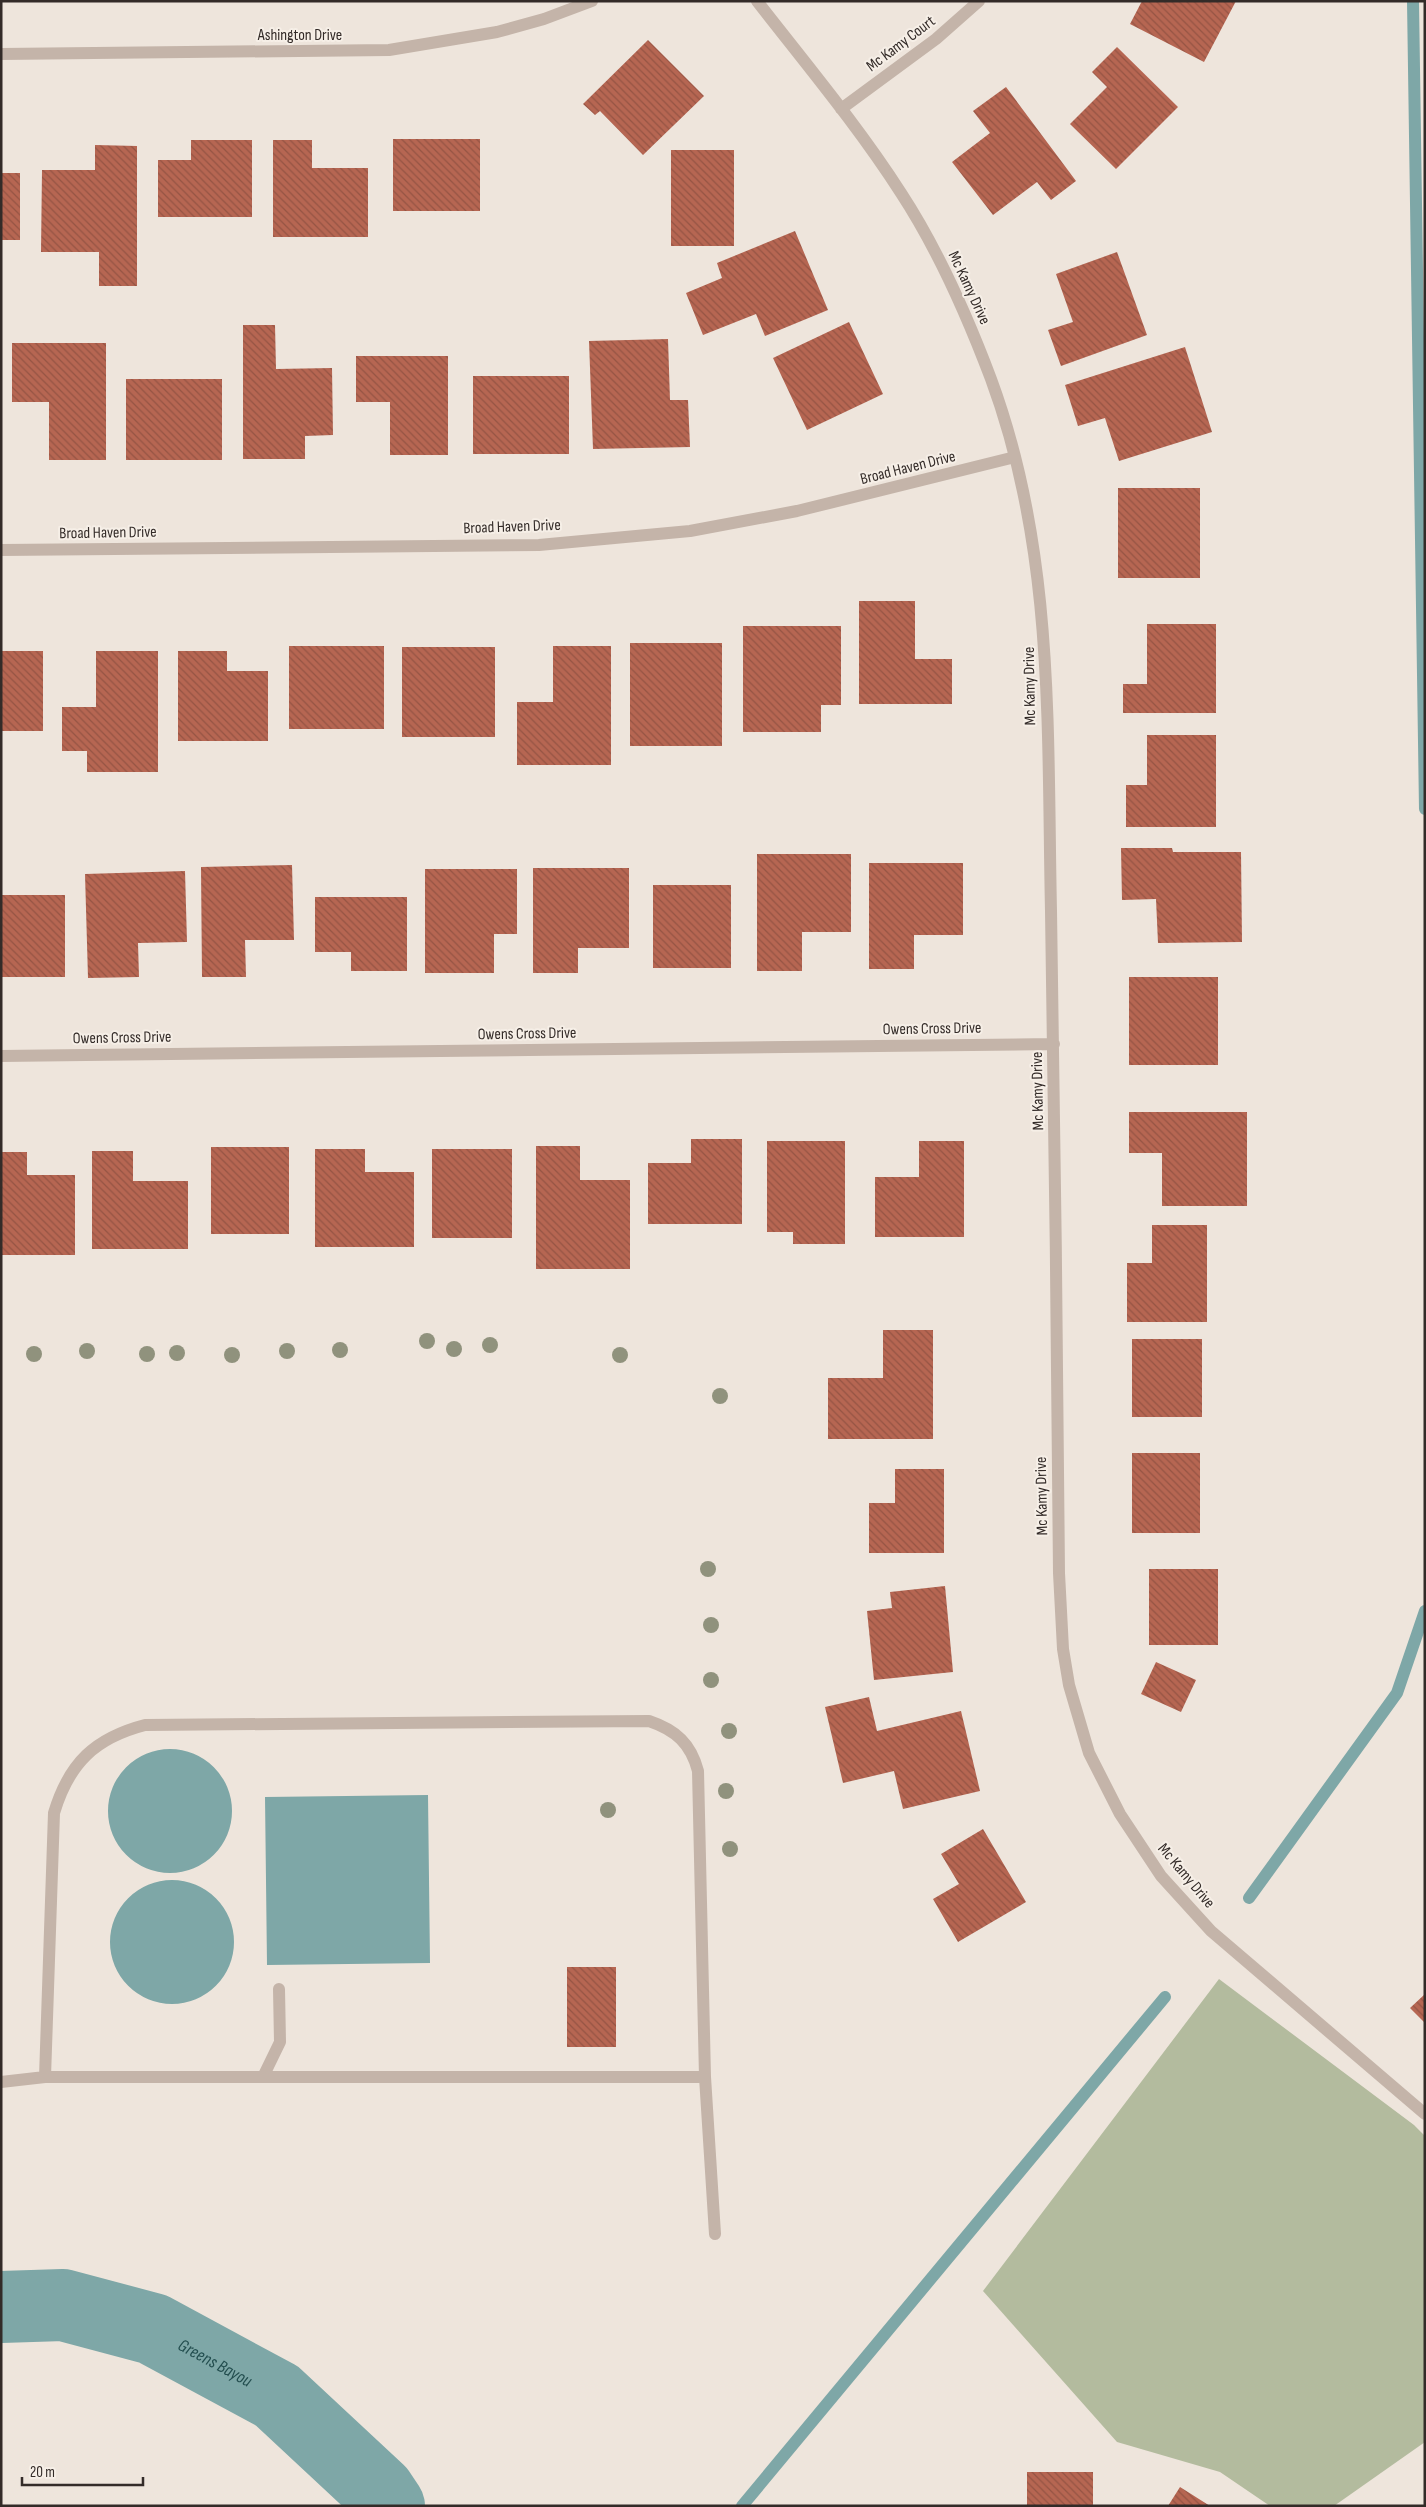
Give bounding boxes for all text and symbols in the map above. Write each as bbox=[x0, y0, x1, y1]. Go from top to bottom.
street label: Mc Kamy Court bbox=[863, 12, 939, 76]
street label: Ashington Drive bbox=[257, 26, 342, 45]
street label: Mc Kamy Drive bbox=[944, 248, 994, 328]
street label: Broad Haven Drive bbox=[858, 447, 958, 489]
street label: Broad Haven Drive bbox=[463, 516, 561, 538]
street label: Broad Haven Drive bbox=[59, 523, 157, 543]
street label: Mc Kamy Drive bbox=[1020, 647, 1040, 725]
street label: Owens Cross Drive bbox=[882, 1019, 982, 1039]
street label: Owens Cross Drive bbox=[477, 1024, 577, 1044]
street label: Owens Cross Drive bbox=[72, 1028, 172, 1048]
street label: Mc Kamy Drive bbox=[1028, 1052, 1048, 1130]
street label: Mc Kamy Drive bbox=[1032, 1457, 1052, 1535]
street label: Mc Kamy Drive bbox=[1153, 1840, 1219, 1912]
water label: Greens Bayou bbox=[175, 2334, 256, 2391]
scale bar bbox=[22, 2454, 144, 2486]
text: 20 m bbox=[30, 2463, 55, 2482]

